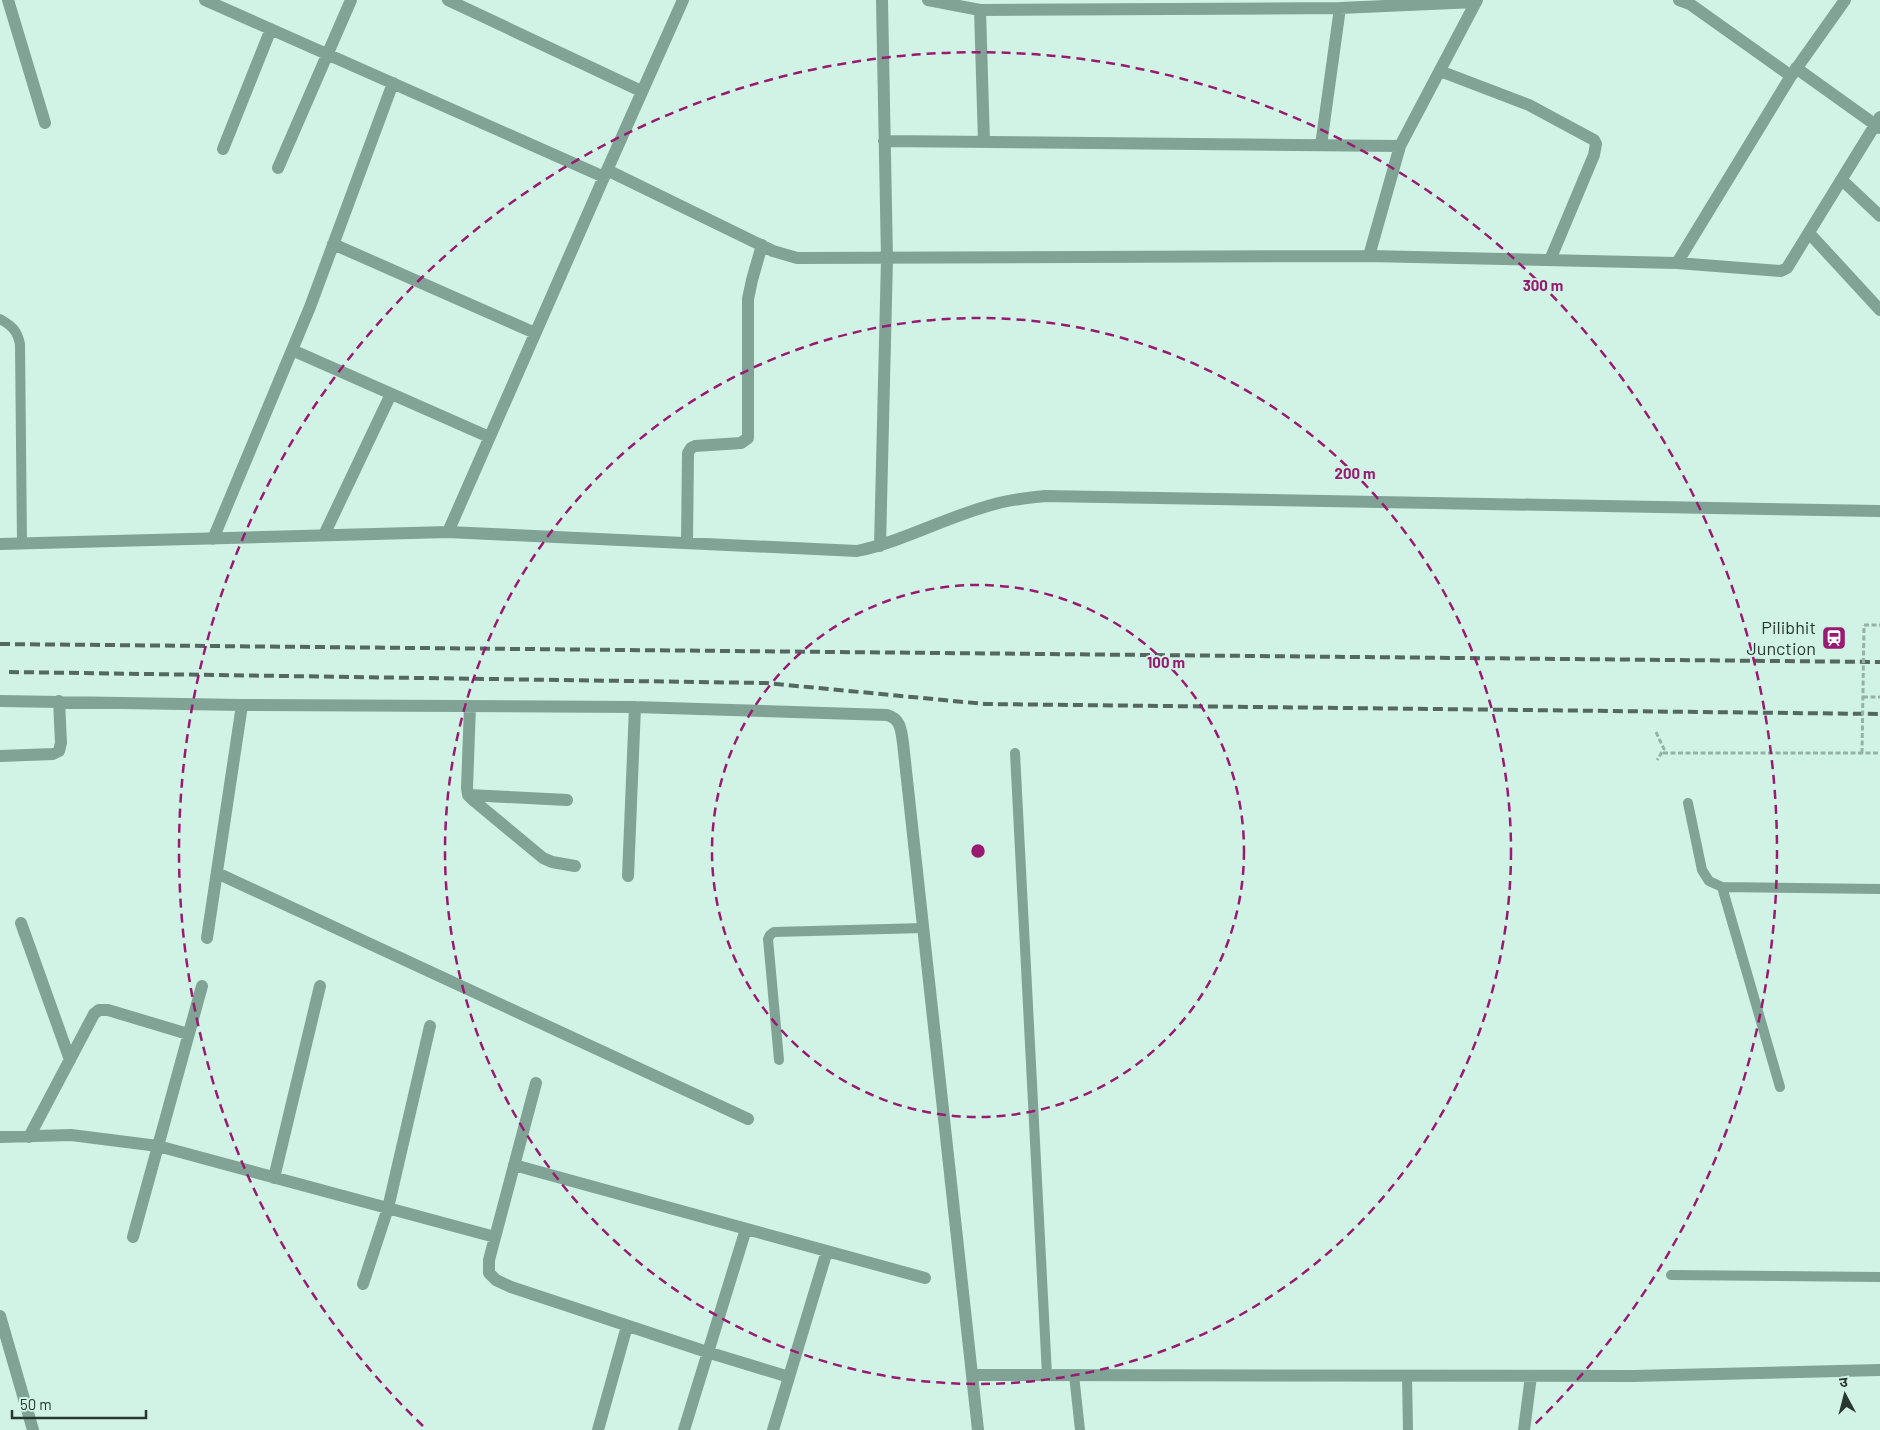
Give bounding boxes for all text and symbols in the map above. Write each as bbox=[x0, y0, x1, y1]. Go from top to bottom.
text: 300 m bbox=[1523, 276, 1563, 294]
text: 200 m bbox=[1334, 464, 1376, 482]
place label: Pilibhit Junction bbox=[1746, 616, 1816, 659]
station icon: Pilibhit Junction bbox=[1821, 625, 1847, 651]
text: 100 m bbox=[1147, 653, 1185, 671]
centre of rings bbox=[969, 842, 987, 860]
north arrow bbox=[1820, 1370, 1870, 1420]
text: उ bbox=[1838, 1373, 1849, 1391]
scale bar bbox=[12, 1388, 146, 1420]
text: 50 m bbox=[20, 1395, 52, 1413]

